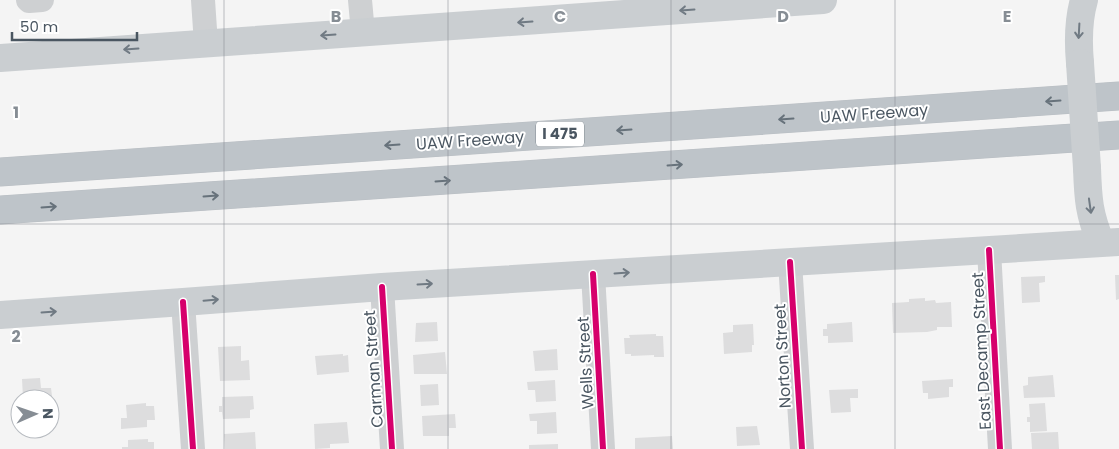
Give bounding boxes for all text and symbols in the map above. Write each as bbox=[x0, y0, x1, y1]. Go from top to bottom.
text: B bbox=[331, 5, 341, 28]
text: C bbox=[554, 5, 566, 28]
text: D bbox=[777, 5, 789, 28]
text: E bbox=[1003, 5, 1011, 28]
one-way arrow bbox=[679, 6, 695, 15]
scale bar bbox=[12, 10, 138, 42]
text: 50 m bbox=[20, 16, 58, 37]
one-way arrow bbox=[517, 17, 533, 26]
one-way arrow bbox=[1074, 23, 1083, 39]
one-way arrow bbox=[320, 31, 336, 40]
one-way arrow bbox=[123, 44, 139, 53]
one-way arrow bbox=[1045, 96, 1061, 105]
street label: UAW Freeway bbox=[819, 98, 929, 129]
text: 1 bbox=[13, 101, 19, 124]
one-way arrow bbox=[778, 114, 794, 123]
road number: I 475 bbox=[536, 122, 584, 146]
street label: UAW Freeway bbox=[415, 125, 525, 156]
one-way arrow bbox=[616, 125, 632, 134]
one-way arrow bbox=[384, 141, 400, 150]
one-way arrow bbox=[666, 160, 682, 170]
one-way arrow bbox=[434, 176, 450, 185]
one-way arrow bbox=[203, 191, 219, 201]
one-way arrow bbox=[1085, 198, 1095, 214]
one-way arrow bbox=[40, 202, 56, 211]
one-way arrow bbox=[614, 268, 630, 277]
street label: East Decamp Street bbox=[966, 271, 997, 430]
one-way arrow bbox=[417, 280, 433, 289]
one-way arrow bbox=[202, 296, 218, 305]
street label: Norton Street bbox=[768, 303, 797, 409]
one-way arrow bbox=[40, 307, 56, 316]
street label: Carman Street bbox=[358, 309, 389, 429]
street label: Wells Street bbox=[572, 316, 599, 410]
text: 2 bbox=[11, 325, 21, 348]
north arrow bbox=[10, 389, 60, 439]
text: N bbox=[38, 408, 58, 419]

